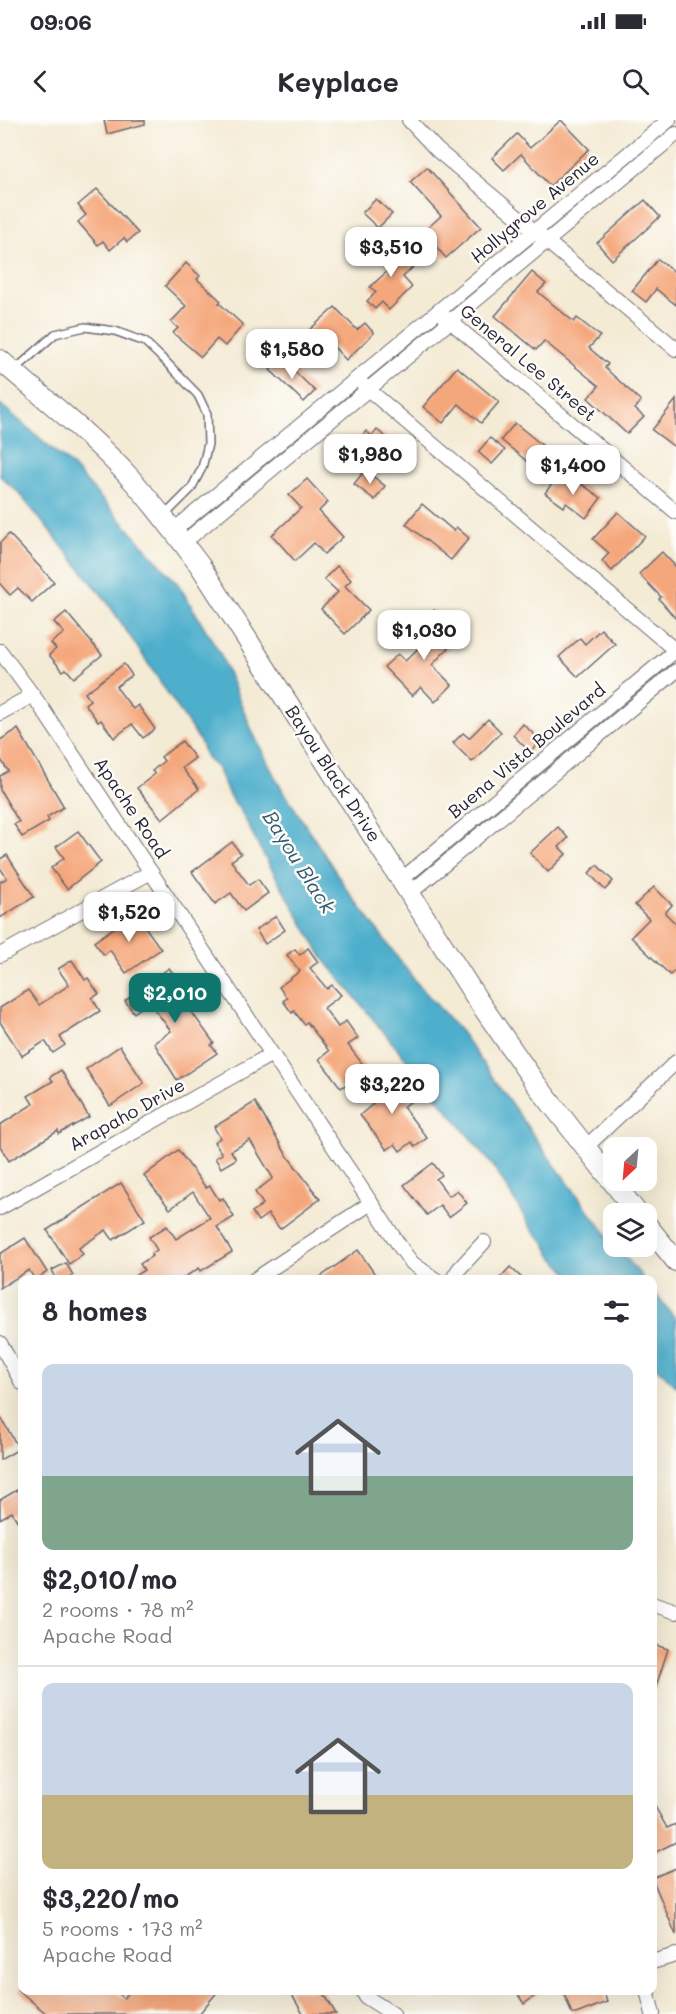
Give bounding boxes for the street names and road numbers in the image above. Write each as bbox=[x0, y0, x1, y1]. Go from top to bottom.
street label: Hollygrove Avenue bbox=[465, 146, 604, 268]
street label: General Lee Street bbox=[455, 298, 602, 426]
street label: Buena Vista Boulevard bbox=[443, 677, 610, 823]
street label: Bayou Black Drive bbox=[281, 700, 387, 846]
street label: Apache Road bbox=[89, 752, 175, 863]
street label: Arapaho Drive bbox=[64, 1072, 189, 1156]

